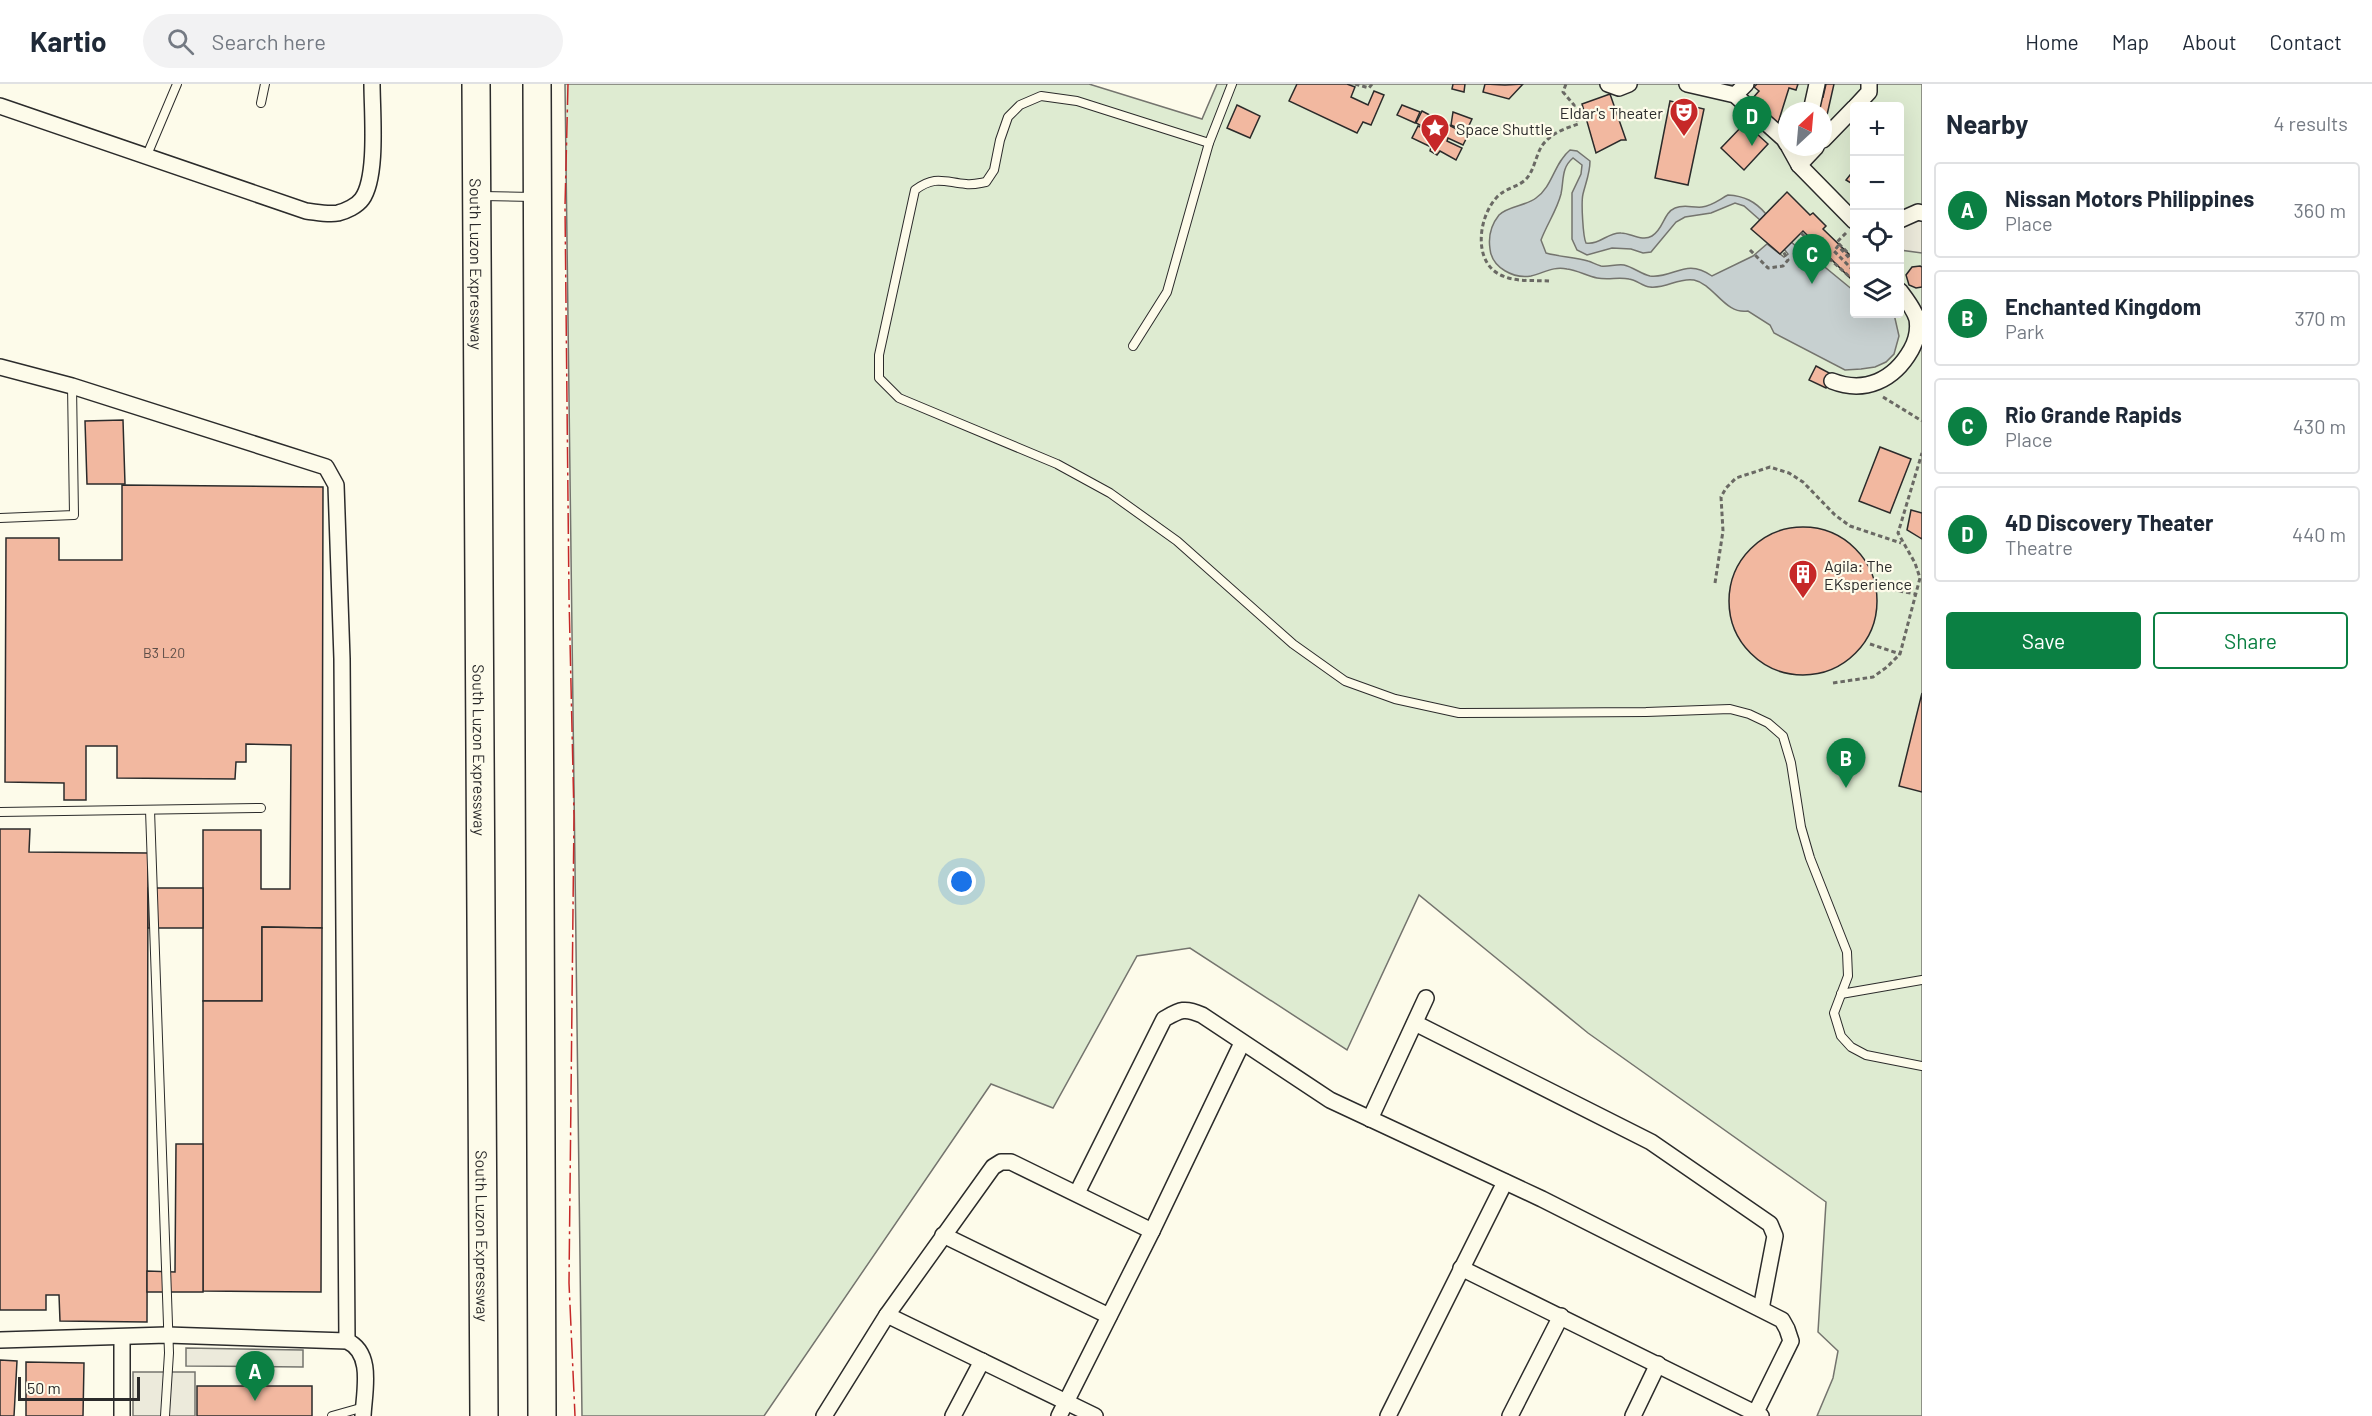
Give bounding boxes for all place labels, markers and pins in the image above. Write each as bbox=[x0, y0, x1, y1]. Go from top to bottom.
theatre icon: Eldar's Theater bbox=[1668, 96, 1700, 138]
pin: D bbox=[1732, 97, 1772, 146]
place label: Eldar's Theater bbox=[1560, 103, 1663, 122]
place icon: Space Shuttle bbox=[1419, 112, 1451, 154]
place label: Space Shuttle bbox=[1456, 119, 1553, 138]
pin: C bbox=[1792, 234, 1832, 284]
place label: Agila: The EKsperience bbox=[1824, 556, 1912, 593]
building icon: Agila: The EKsperience bbox=[1787, 558, 1819, 600]
pin: B bbox=[1826, 738, 1866, 788]
pin: A bbox=[236, 1352, 274, 1401]

